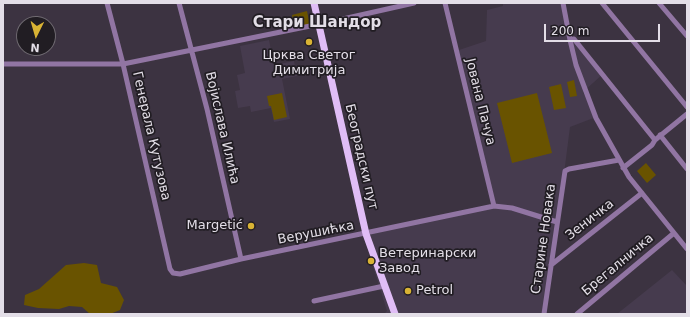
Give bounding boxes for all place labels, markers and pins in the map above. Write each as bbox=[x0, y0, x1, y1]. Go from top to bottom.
marker: Црква Светог Димитрија bbox=[304, 37, 314, 47]
place label: Црква Светог Димитрија bbox=[262, 48, 356, 79]
place label: Margetić bbox=[187, 218, 243, 234]
marker: Margetić bbox=[246, 221, 256, 231]
place label: Ветеринарски Завод bbox=[379, 246, 476, 277]
marker: Ветеринарски Завод bbox=[366, 256, 376, 266]
place label: Petrol bbox=[416, 283, 453, 299]
marker: Petrol bbox=[403, 286, 413, 296]

